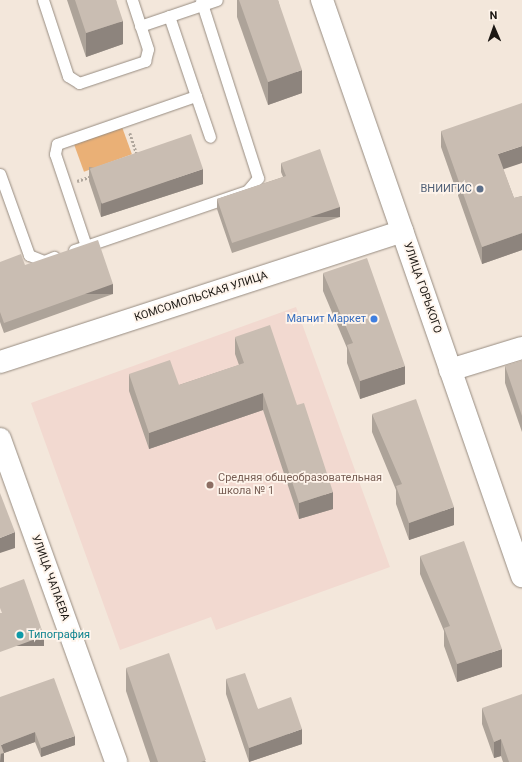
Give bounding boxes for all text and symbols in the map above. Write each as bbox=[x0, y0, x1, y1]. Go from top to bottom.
north arrow bbox=[474, 8, 514, 48]
text: N bbox=[489, 9, 498, 22]
place label: ВНИИГИС bbox=[420, 182, 472, 196]
marker: ВНИИГИС bbox=[475, 184, 485, 194]
street label: УЛИЦА ГОРЬКОГО bbox=[400, 241, 444, 335]
street label: КОМСОМОЛЬСКАЯ УЛИЦА bbox=[133, 269, 269, 325]
place label: Магнит Маркет bbox=[286, 312, 366, 326]
marker: Магнит Маркет bbox=[369, 314, 379, 324]
place label: Средняя общеобразовательная школа № 1 bbox=[218, 472, 382, 498]
marker: Средняя общеобразовательная школа № 1 bbox=[205, 480, 215, 490]
street label: УЛИЦА ЧАПАЕВА bbox=[28, 533, 72, 623]
place label: Типография bbox=[28, 628, 90, 642]
marker: Типография bbox=[15, 630, 25, 640]

